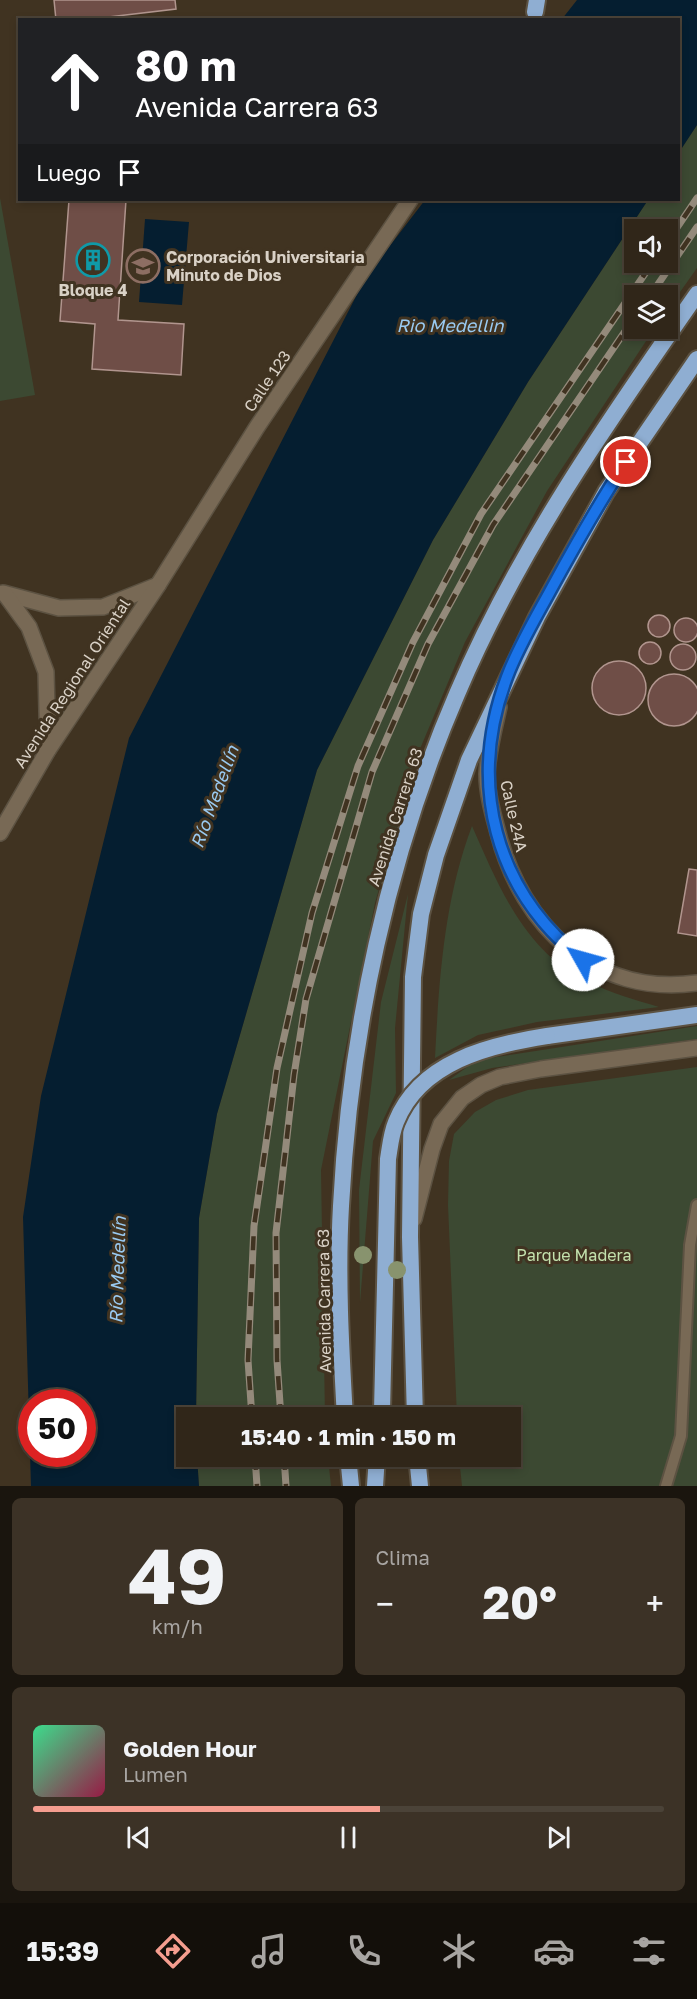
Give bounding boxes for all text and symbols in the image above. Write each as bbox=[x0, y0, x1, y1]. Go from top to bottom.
text: 80 m bbox=[135, 40, 236, 90]
icon: ahead bbox=[36, 42, 114, 120]
text: Avenida Carrera 63 bbox=[135, 91, 379, 123]
icon: arrive bbox=[113, 156, 146, 189]
text: Luego bbox=[36, 159, 101, 186]
map controls bbox=[624, 219, 678, 339]
button: sound bbox=[624, 219, 678, 273]
building icon: Bloque 4 bbox=[75, 242, 111, 278]
place label: Corporación Universitaria Minuto de Dios bbox=[166, 247, 364, 285]
school or university icon: Corporación Universitaria Minuto de Dios bbox=[125, 248, 161, 284]
place label: Bloque 4 bbox=[59, 280, 127, 300]
button: layers bbox=[624, 285, 678, 339]
water label: Rio Medellin bbox=[396, 314, 505, 336]
street label: Calle 123 bbox=[239, 347, 295, 415]
pin bbox=[600, 436, 651, 487]
icon: arrive bbox=[609, 445, 642, 478]
street label: Avenida Regional Oriental bbox=[10, 594, 134, 772]
water label: Río Medellín bbox=[185, 742, 243, 851]
street label: Avenida Carrera 63 bbox=[363, 745, 427, 889]
street label: Calle 24A bbox=[496, 778, 532, 854]
position arrow bbox=[551, 928, 615, 992]
water label: Río Medellín bbox=[104, 1215, 130, 1324]
street label: Avenida Carrera 63 bbox=[313, 1229, 335, 1373]
park label: Parque Madera bbox=[516, 1245, 632, 1265]
speed limit sign: 50 bbox=[18, 1389, 96, 1467]
text: 15:40 · 1 min · 150 m bbox=[241, 1423, 456, 1450]
text: 49 bbox=[128, 1528, 226, 1621]
text: Clima bbox=[376, 1545, 430, 1569]
text: 20° bbox=[483, 1575, 557, 1629]
text: − bbox=[376, 1584, 394, 1623]
text: + bbox=[646, 1584, 664, 1623]
text: km/h bbox=[152, 1614, 203, 1638]
text: Golden Hour bbox=[123, 1735, 257, 1762]
text: Lumen bbox=[123, 1762, 188, 1786]
icon: previous bbox=[122, 1821, 155, 1854]
icon: pause bbox=[332, 1821, 365, 1854]
icon: next bbox=[542, 1821, 575, 1854]
icon: directions bbox=[152, 1930, 194, 1972]
icon: music bbox=[248, 1930, 290, 1972]
icon: phone bbox=[343, 1930, 385, 1972]
icon: climate bbox=[438, 1930, 480, 1972]
icon: car bbox=[533, 1930, 575, 1972]
icon: filters bbox=[628, 1930, 670, 1972]
text: 15:39 bbox=[27, 1935, 99, 1967]

